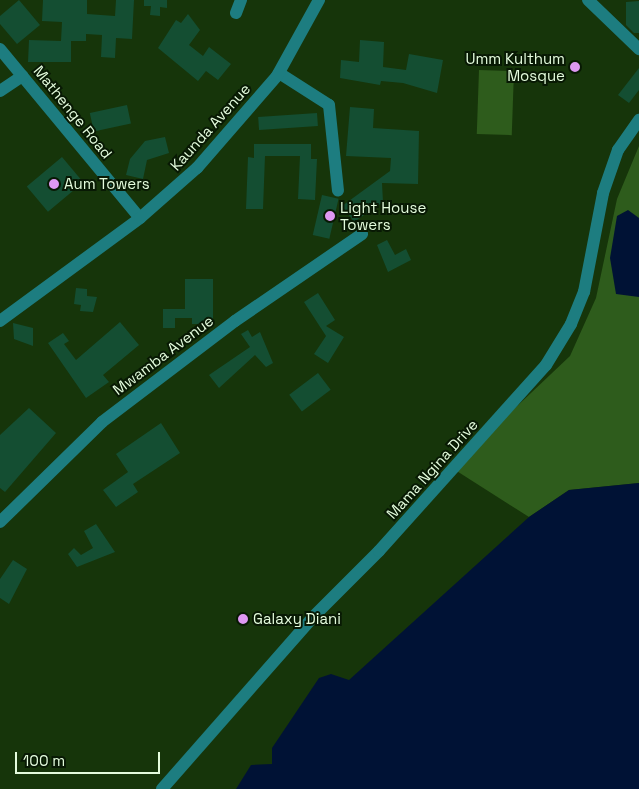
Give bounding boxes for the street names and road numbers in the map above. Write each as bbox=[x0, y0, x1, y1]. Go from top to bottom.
street label: Mathenge Road bbox=[30, 62, 116, 162]
street label: Kaunda Avenue bbox=[166, 80, 254, 174]
street label: Mwamba Avenue bbox=[109, 311, 217, 399]
street label: Mama Ngina Drive bbox=[383, 415, 481, 523]

